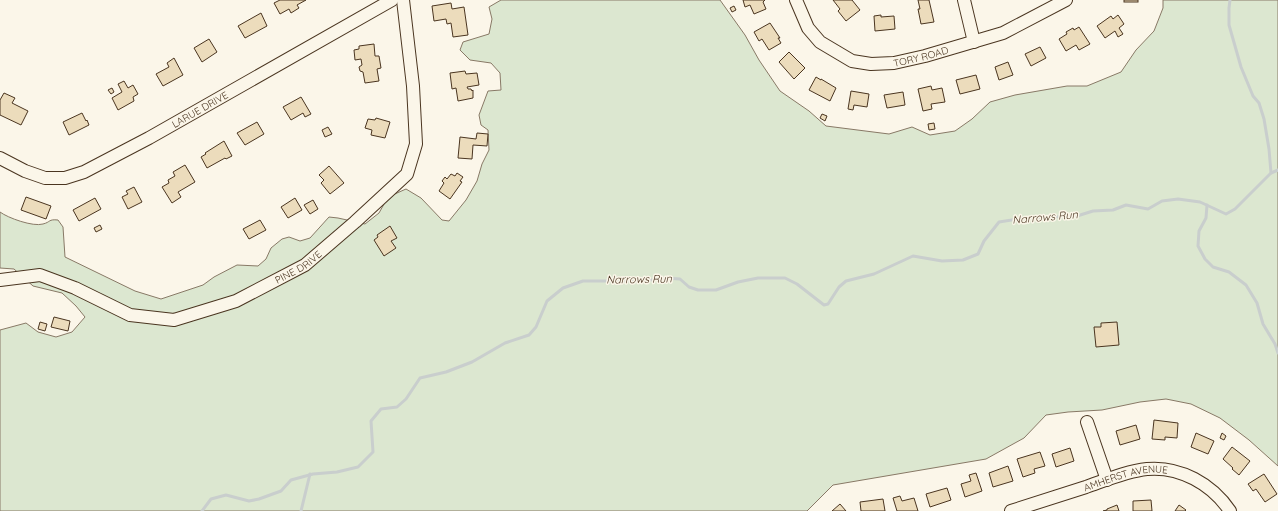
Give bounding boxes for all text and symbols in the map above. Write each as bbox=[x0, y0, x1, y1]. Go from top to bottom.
street label: TORY ROAD bbox=[892, 43, 950, 70]
street label: LARUE DRIVE bbox=[169, 88, 231, 131]
water label: Narrows Run bbox=[1012, 207, 1079, 227]
street label: PINE DRIVE bbox=[273, 247, 325, 287]
water label: Narrows Run bbox=[606, 271, 673, 287]
street label: AMHERST AVENUE bbox=[1082, 463, 1169, 494]

